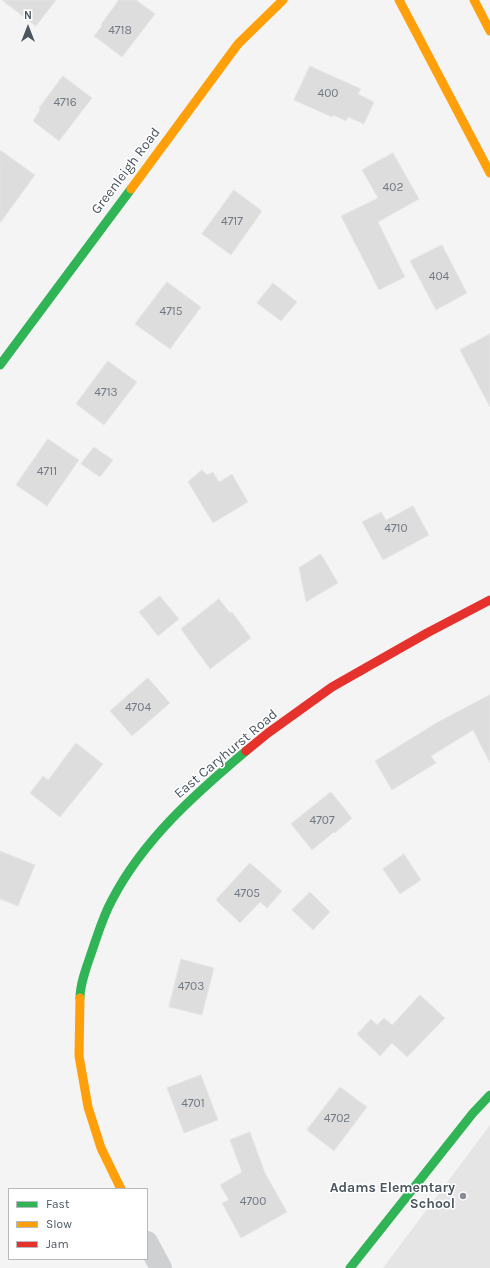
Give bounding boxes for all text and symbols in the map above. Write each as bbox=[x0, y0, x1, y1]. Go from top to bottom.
north arrow bbox=[8, 8, 48, 48]
text: N bbox=[24, 9, 32, 22]
house number: 4718 bbox=[108, 24, 132, 38]
house number: 400 bbox=[318, 87, 338, 101]
house number: 4716 bbox=[53, 96, 77, 110]
street label: Greenleigh Road bbox=[88, 124, 164, 218]
house number: 402 bbox=[383, 181, 403, 195]
house number: 4717 bbox=[221, 215, 243, 229]
house number: 404 bbox=[429, 270, 449, 284]
house number: 4715 bbox=[159, 305, 183, 319]
house number: 4713 bbox=[94, 386, 118, 400]
house number: 4711 bbox=[37, 465, 57, 479]
house number: 4710 bbox=[384, 522, 408, 536]
house number: 4704 bbox=[125, 701, 151, 715]
street label: East Caryhurst Road bbox=[171, 706, 281, 802]
house number: 4707 bbox=[309, 814, 335, 828]
house number: 4705 bbox=[234, 887, 260, 901]
house number: 4703 bbox=[178, 980, 204, 994]
house number: 4701 bbox=[181, 1097, 205, 1111]
house number: 4702 bbox=[324, 1112, 350, 1126]
place label: Adams Elementary School bbox=[330, 1180, 455, 1212]
legend bbox=[8, 1188, 148, 1260]
marker: Adams Elementary School bbox=[458, 1191, 468, 1201]
house number: 4700 bbox=[240, 1195, 266, 1209]
text: Fast bbox=[46, 1197, 69, 1211]
text: Slow bbox=[46, 1217, 72, 1231]
text: Jam bbox=[46, 1237, 69, 1251]

